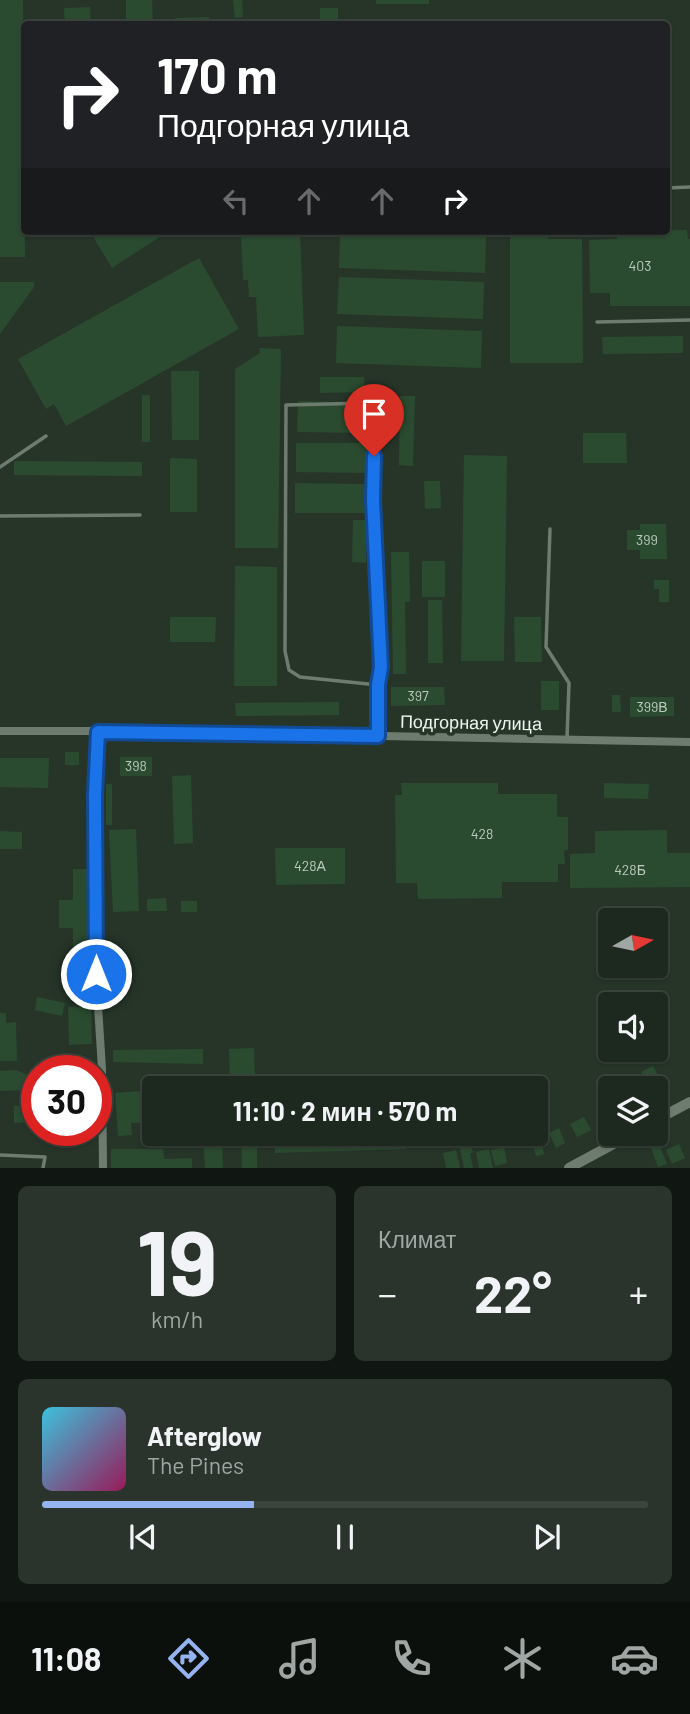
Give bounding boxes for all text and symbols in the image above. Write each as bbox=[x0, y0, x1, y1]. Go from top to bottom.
text: 170 m bbox=[157, 45, 277, 104]
icon: right bbox=[42, 49, 133, 140]
text: Подгорная улица bbox=[157, 105, 410, 143]
icon: left bbox=[217, 182, 255, 220]
icon: ahead bbox=[290, 182, 328, 220]
icon: ahead bbox=[363, 182, 401, 220]
icon: right bbox=[436, 182, 474, 220]
house number: 403 bbox=[629, 257, 651, 274]
pin bbox=[344, 384, 404, 456]
icon: arrive bbox=[355, 395, 393, 433]
house number: 399 bbox=[636, 531, 658, 548]
house number: 397 bbox=[407, 687, 429, 704]
house number: 399В bbox=[636, 698, 668, 715]
street label: Подгорная улица bbox=[400, 710, 543, 734]
house number: 398 bbox=[125, 757, 147, 774]
house number: 428 bbox=[471, 825, 493, 842]
house number: 428А bbox=[294, 857, 327, 874]
house number: 428Б bbox=[614, 861, 646, 878]
north arrow bbox=[598, 908, 668, 978]
map controls bbox=[598, 908, 668, 1146]
position arrow bbox=[59, 937, 133, 1011]
button: sound bbox=[598, 992, 668, 1062]
speed limit sign: 30 bbox=[21, 1055, 112, 1146]
button: layers bbox=[598, 1076, 668, 1146]
text: 11:10 · 2 мин · 570 m bbox=[233, 1095, 457, 1126]
text: 19 bbox=[137, 1205, 217, 1314]
text: Климат bbox=[378, 1225, 456, 1253]
text: 22° bbox=[474, 1261, 552, 1323]
text: − bbox=[378, 1270, 397, 1316]
text: + bbox=[629, 1270, 648, 1316]
text: km/h bbox=[151, 1305, 203, 1333]
text: Afterglow bbox=[147, 1420, 262, 1451]
text: The Pines bbox=[147, 1451, 244, 1479]
icon: previous bbox=[124, 1518, 162, 1556]
icon: pause bbox=[326, 1518, 364, 1556]
icon: next bbox=[528, 1518, 566, 1556]
icon: directions bbox=[164, 1634, 213, 1683]
icon: music bbox=[275, 1634, 324, 1683]
icon: phone bbox=[387, 1634, 436, 1683]
icon: climate bbox=[498, 1634, 547, 1683]
icon: car bbox=[610, 1634, 659, 1683]
text: 11:08 bbox=[31, 1639, 101, 1677]

